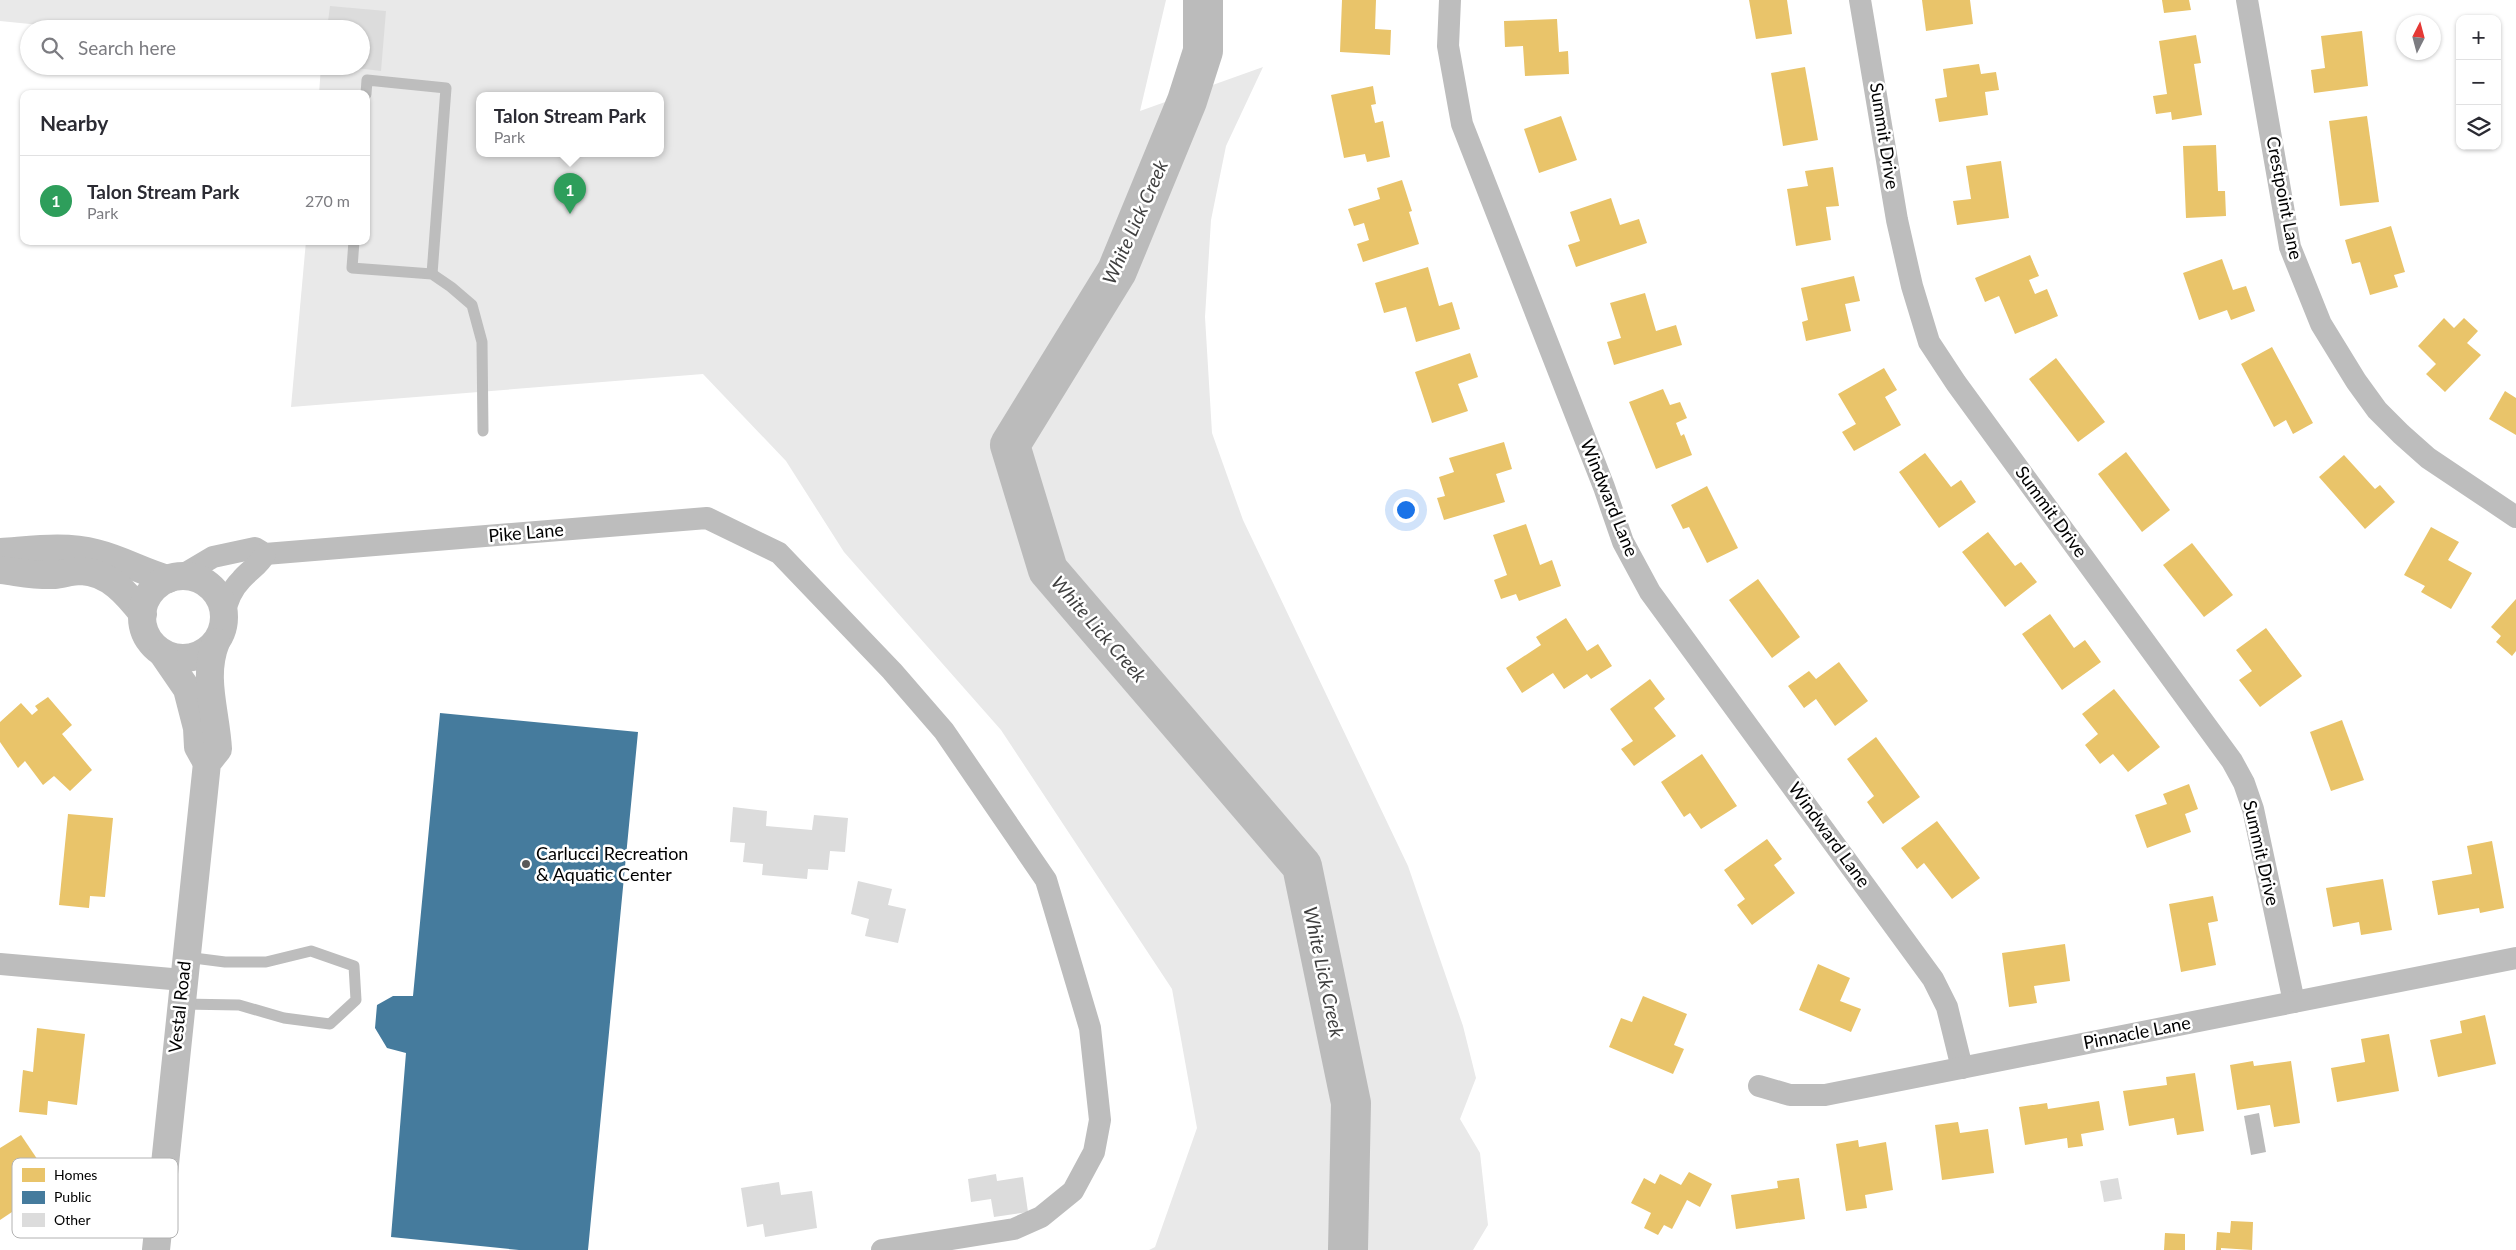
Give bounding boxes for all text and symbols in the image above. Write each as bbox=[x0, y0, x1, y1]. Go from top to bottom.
north arrow bbox=[2396, 15, 2441, 60]
map controls bbox=[2456, 15, 2501, 150]
button: + bbox=[2456, 15, 2501, 60]
search box bbox=[20, 20, 370, 75]
icon: search bbox=[38, 34, 66, 62]
text: Search here bbox=[78, 36, 176, 59]
button: − bbox=[2456, 60, 2501, 105]
street label: Summit Drive bbox=[1866, 81, 1904, 191]
popup bbox=[476, 92, 664, 157]
text: Talon Stream Park bbox=[494, 104, 646, 127]
button: layers bbox=[2456, 105, 2501, 150]
text: Nearby bbox=[40, 110, 108, 135]
text: Park bbox=[494, 127, 525, 146]
street label: Crestpoint Lane bbox=[2262, 134, 2308, 261]
water label: White Lick Creek bbox=[1097, 155, 1173, 287]
pin: 1 bbox=[554, 173, 586, 214]
text: Talon Stream Park bbox=[87, 180, 239, 203]
text: 1 bbox=[51, 191, 61, 210]
text: 270 m bbox=[305, 191, 350, 210]
text: Park bbox=[87, 203, 118, 222]
street label: Windward Lane bbox=[1576, 436, 1643, 560]
street label: Summit Drive bbox=[2011, 461, 2092, 561]
your location bbox=[1393, 497, 1419, 523]
street label: Pike Lane bbox=[487, 518, 565, 546]
water label: White Lick Creek bbox=[1047, 571, 1152, 687]
street label: Windward Lane bbox=[1784, 778, 1875, 891]
street label: Summit Drive bbox=[2239, 798, 2285, 908]
place label: Carlucci Recreation & Aquatic Center bbox=[536, 842, 688, 885]
marker: Carlucci Recreation & Aquatic Center bbox=[520, 858, 532, 870]
water label: White Lick Creek bbox=[1299, 904, 1350, 1040]
street label: Vestal Road bbox=[163, 960, 195, 1054]
street label: Pinnacle Lane bbox=[2081, 1011, 2192, 1053]
legend bbox=[12, 1158, 178, 1238]
text: Homes bbox=[54, 1166, 97, 1183]
text: Public bbox=[54, 1188, 92, 1205]
text: Other bbox=[54, 1211, 91, 1228]

